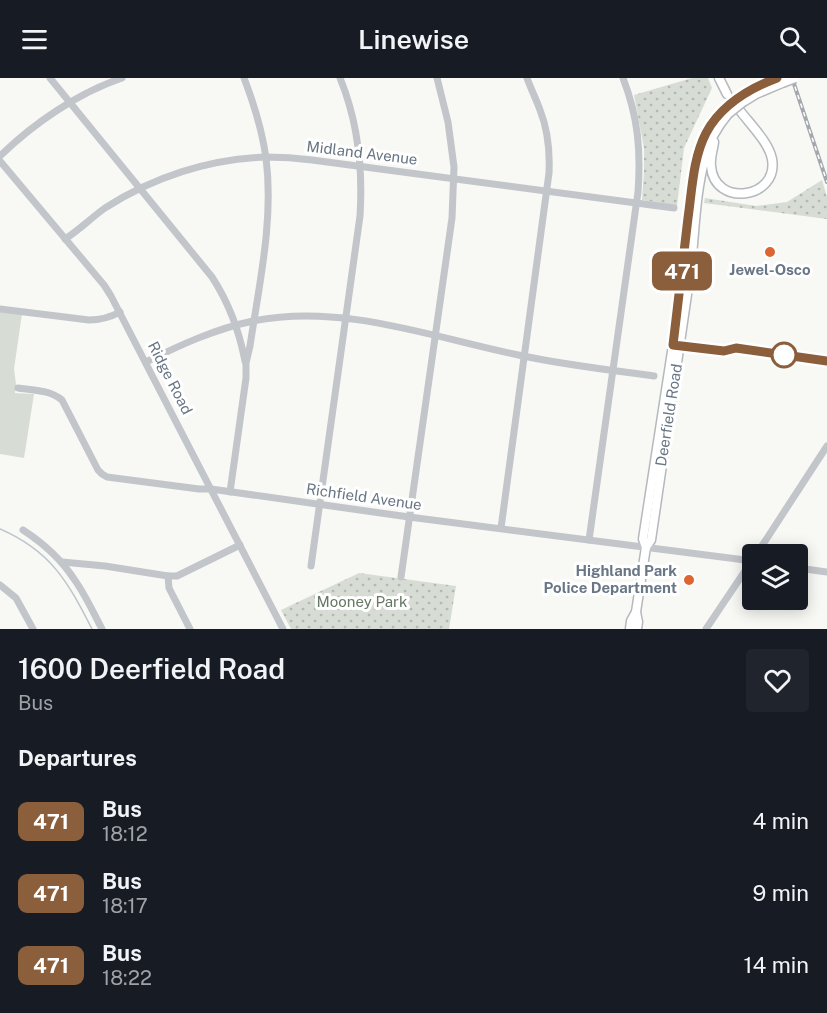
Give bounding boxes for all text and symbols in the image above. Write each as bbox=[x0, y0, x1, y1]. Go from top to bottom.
icon: menu bbox=[18, 23, 51, 56]
text: Linewise bbox=[358, 23, 469, 55]
icon: search bbox=[776, 23, 809, 56]
street label: Midland Avenue bbox=[306, 137, 418, 168]
marker: Jewel-Osco bbox=[763, 245, 777, 259]
line badge: 471 bbox=[648, 252, 716, 290]
text: 471 bbox=[664, 259, 700, 284]
place label: Jewel-Osco bbox=[729, 261, 811, 278]
street label: Ridge Road bbox=[145, 339, 196, 417]
unlabelled marker bbox=[771, 342, 797, 368]
street label: Deerfield Road bbox=[652, 362, 685, 467]
street label: Richfield Avenue bbox=[305, 480, 423, 513]
map controls bbox=[742, 544, 808, 610]
button: layers bbox=[742, 544, 808, 610]
place label: Highland Park Police Department bbox=[543, 562, 677, 596]
marker: Highland Park Police Department bbox=[682, 573, 696, 587]
park label: Mooney Park bbox=[317, 593, 407, 610]
button: heart bbox=[746, 649, 809, 712]
text: 1600 Deerfield Road bbox=[18, 652, 285, 685]
text: Bus bbox=[18, 691, 53, 715]
text: Departures bbox=[18, 745, 137, 771]
text: Bus bbox=[102, 796, 142, 822]
text: 4 min bbox=[753, 808, 809, 834]
text: 471 bbox=[33, 809, 69, 834]
text: 18:12 bbox=[102, 822, 148, 846]
text: Bus bbox=[102, 868, 142, 894]
text: 9 min bbox=[753, 880, 809, 906]
text: 471 bbox=[33, 881, 69, 906]
text: 18:17 bbox=[102, 894, 148, 918]
text: Bus bbox=[102, 940, 142, 966]
text: 14 min bbox=[744, 952, 809, 978]
text: 471 bbox=[33, 953, 69, 978]
text: 18:22 bbox=[102, 966, 152, 990]

